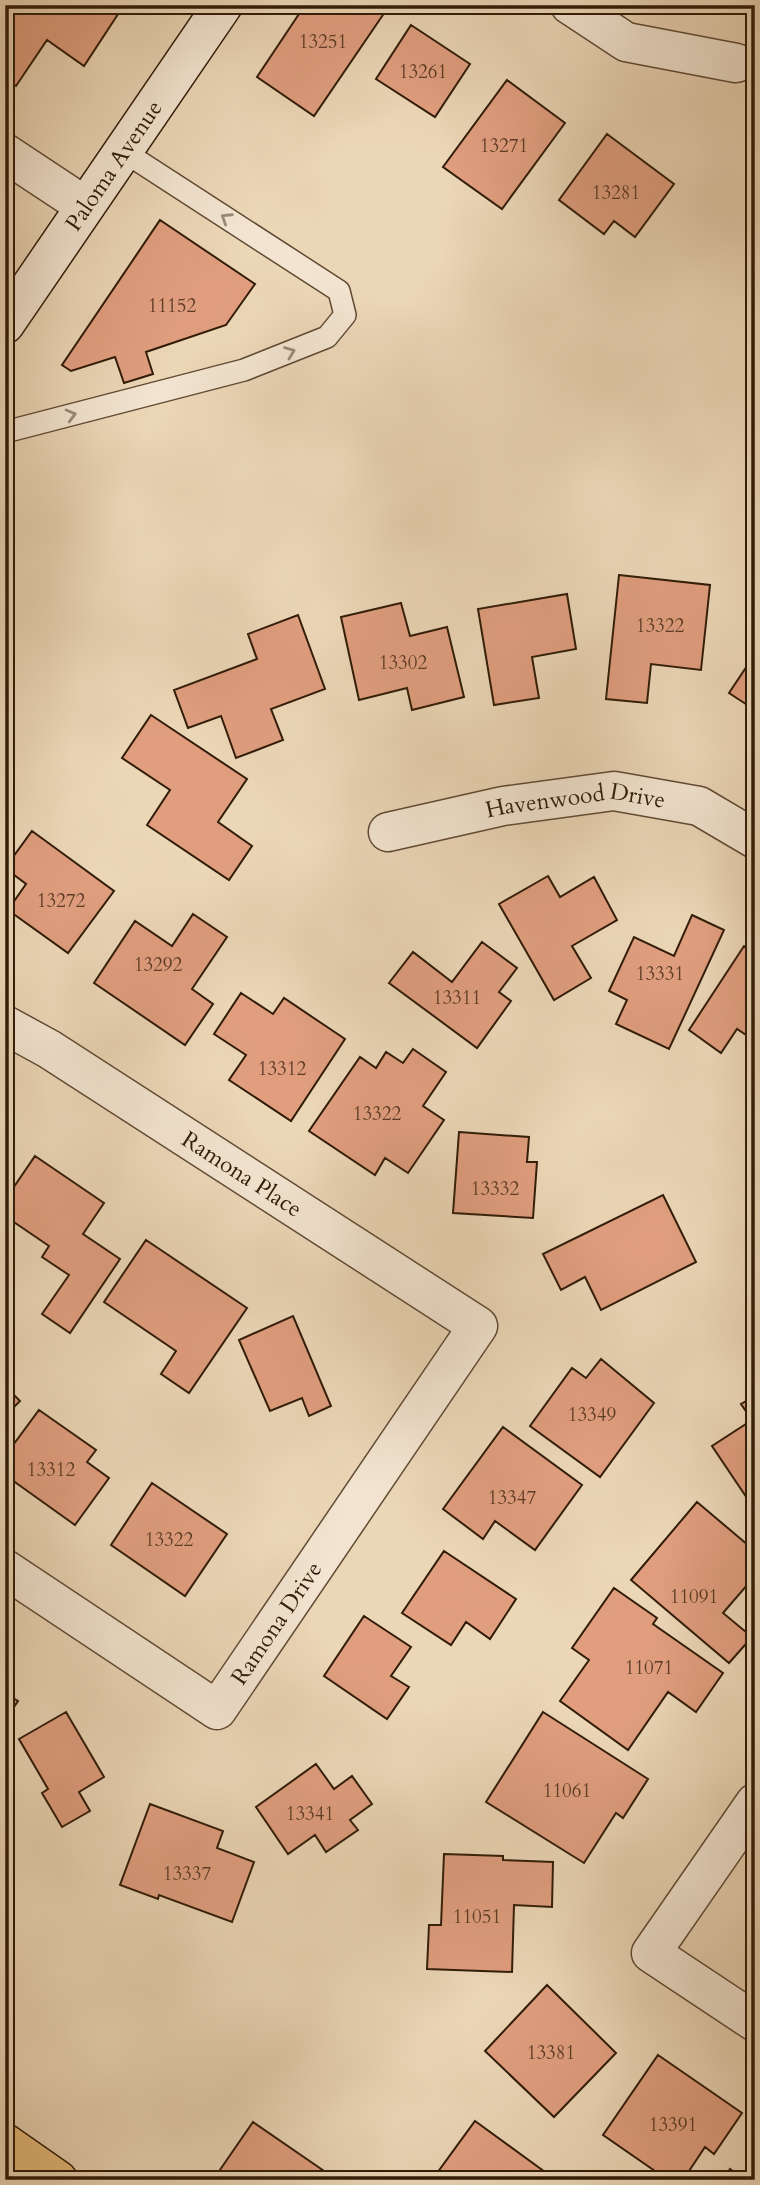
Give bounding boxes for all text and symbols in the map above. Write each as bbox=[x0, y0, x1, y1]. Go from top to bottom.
house number: 13251 bbox=[299, 29, 347, 55]
house number: 13261 bbox=[399, 59, 447, 85]
street label: Paloma Avenue bbox=[58, 94, 169, 237]
house number: 13271 bbox=[480, 133, 528, 159]
house number: 13281 bbox=[592, 180, 640, 206]
one-way arrow bbox=[221, 214, 234, 227]
house number: 11152 bbox=[148, 293, 197, 319]
one-way arrow bbox=[283, 346, 295, 360]
one-way arrow bbox=[65, 409, 77, 423]
house number: 13322 bbox=[636, 613, 685, 639]
house number: 13302 bbox=[379, 650, 428, 676]
street label: Havenwood Drive bbox=[482, 776, 668, 826]
house number: 13272 bbox=[37, 888, 86, 914]
house number: 13292 bbox=[134, 952, 183, 978]
house number: 13331 bbox=[636, 961, 684, 987]
house number: 13311 bbox=[433, 985, 481, 1011]
house number: 13312 bbox=[258, 1056, 307, 1082]
house number: 13322 bbox=[353, 1101, 402, 1127]
street label: Ramona Place bbox=[176, 1124, 308, 1224]
house number: 13332 bbox=[471, 1176, 520, 1202]
house number: 13349 bbox=[568, 1402, 617, 1428]
house number: 13312 bbox=[27, 1457, 76, 1483]
house number: 13347 bbox=[488, 1485, 537, 1511]
house number: 13322 bbox=[145, 1527, 194, 1553]
street label: Ramona Drive bbox=[224, 1556, 329, 1691]
house number: 11091 bbox=[670, 1584, 718, 1610]
house number: 11071 bbox=[625, 1655, 673, 1681]
house number: 11061 bbox=[543, 1778, 591, 1804]
house number: 13341 bbox=[286, 1801, 334, 1827]
house number: 13337 bbox=[163, 1861, 212, 1887]
house number: 11051 bbox=[453, 1904, 501, 1930]
house number: 13381 bbox=[527, 2040, 575, 2066]
house number: 13391 bbox=[649, 2112, 697, 2138]

